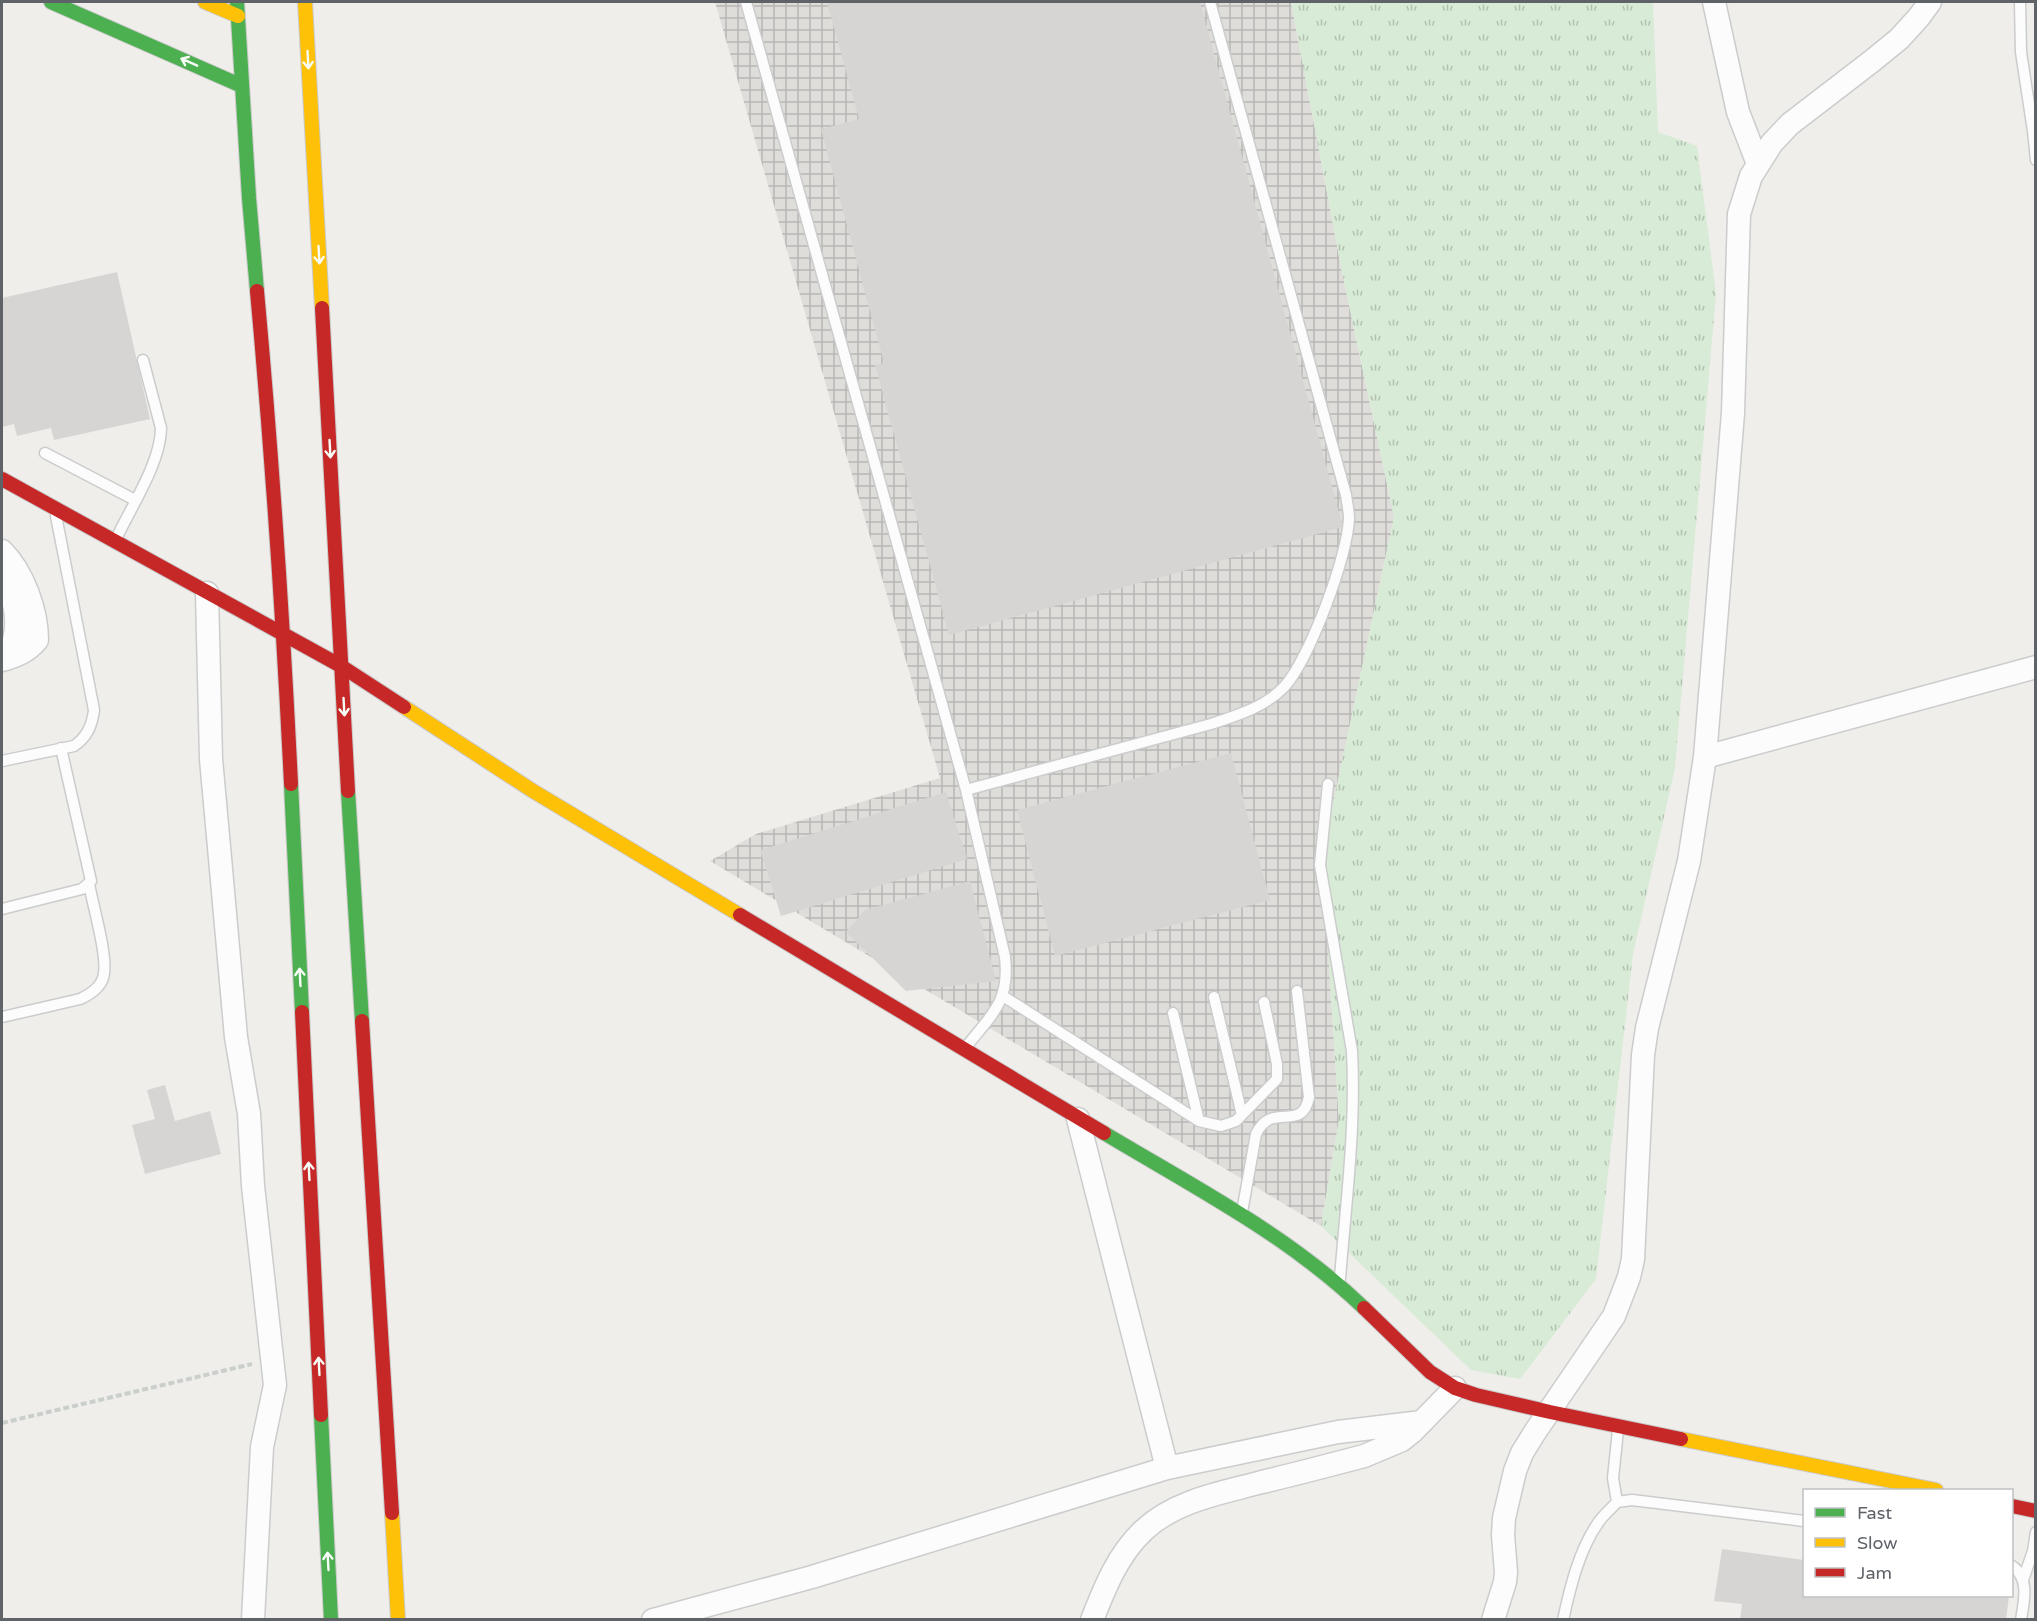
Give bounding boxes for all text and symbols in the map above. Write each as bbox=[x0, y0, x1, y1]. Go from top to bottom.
one-way arrow bbox=[303, 49, 314, 69]
one-way arrow bbox=[180, 56, 198, 68]
one-way arrow bbox=[314, 244, 325, 264]
one-way arrow bbox=[324, 439, 335, 459]
one-way arrow bbox=[338, 696, 349, 716]
one-way arrow bbox=[295, 967, 306, 987]
one-way arrow bbox=[304, 1162, 315, 1182]
one-way arrow bbox=[313, 1357, 324, 1377]
legend bbox=[1803, 1489, 2013, 1597]
text: Fast bbox=[1857, 1502, 1892, 1524]
text: Slow bbox=[1857, 1532, 1898, 1554]
one-way arrow bbox=[322, 1552, 333, 1572]
text: Jam bbox=[1857, 1562, 1892, 1584]

